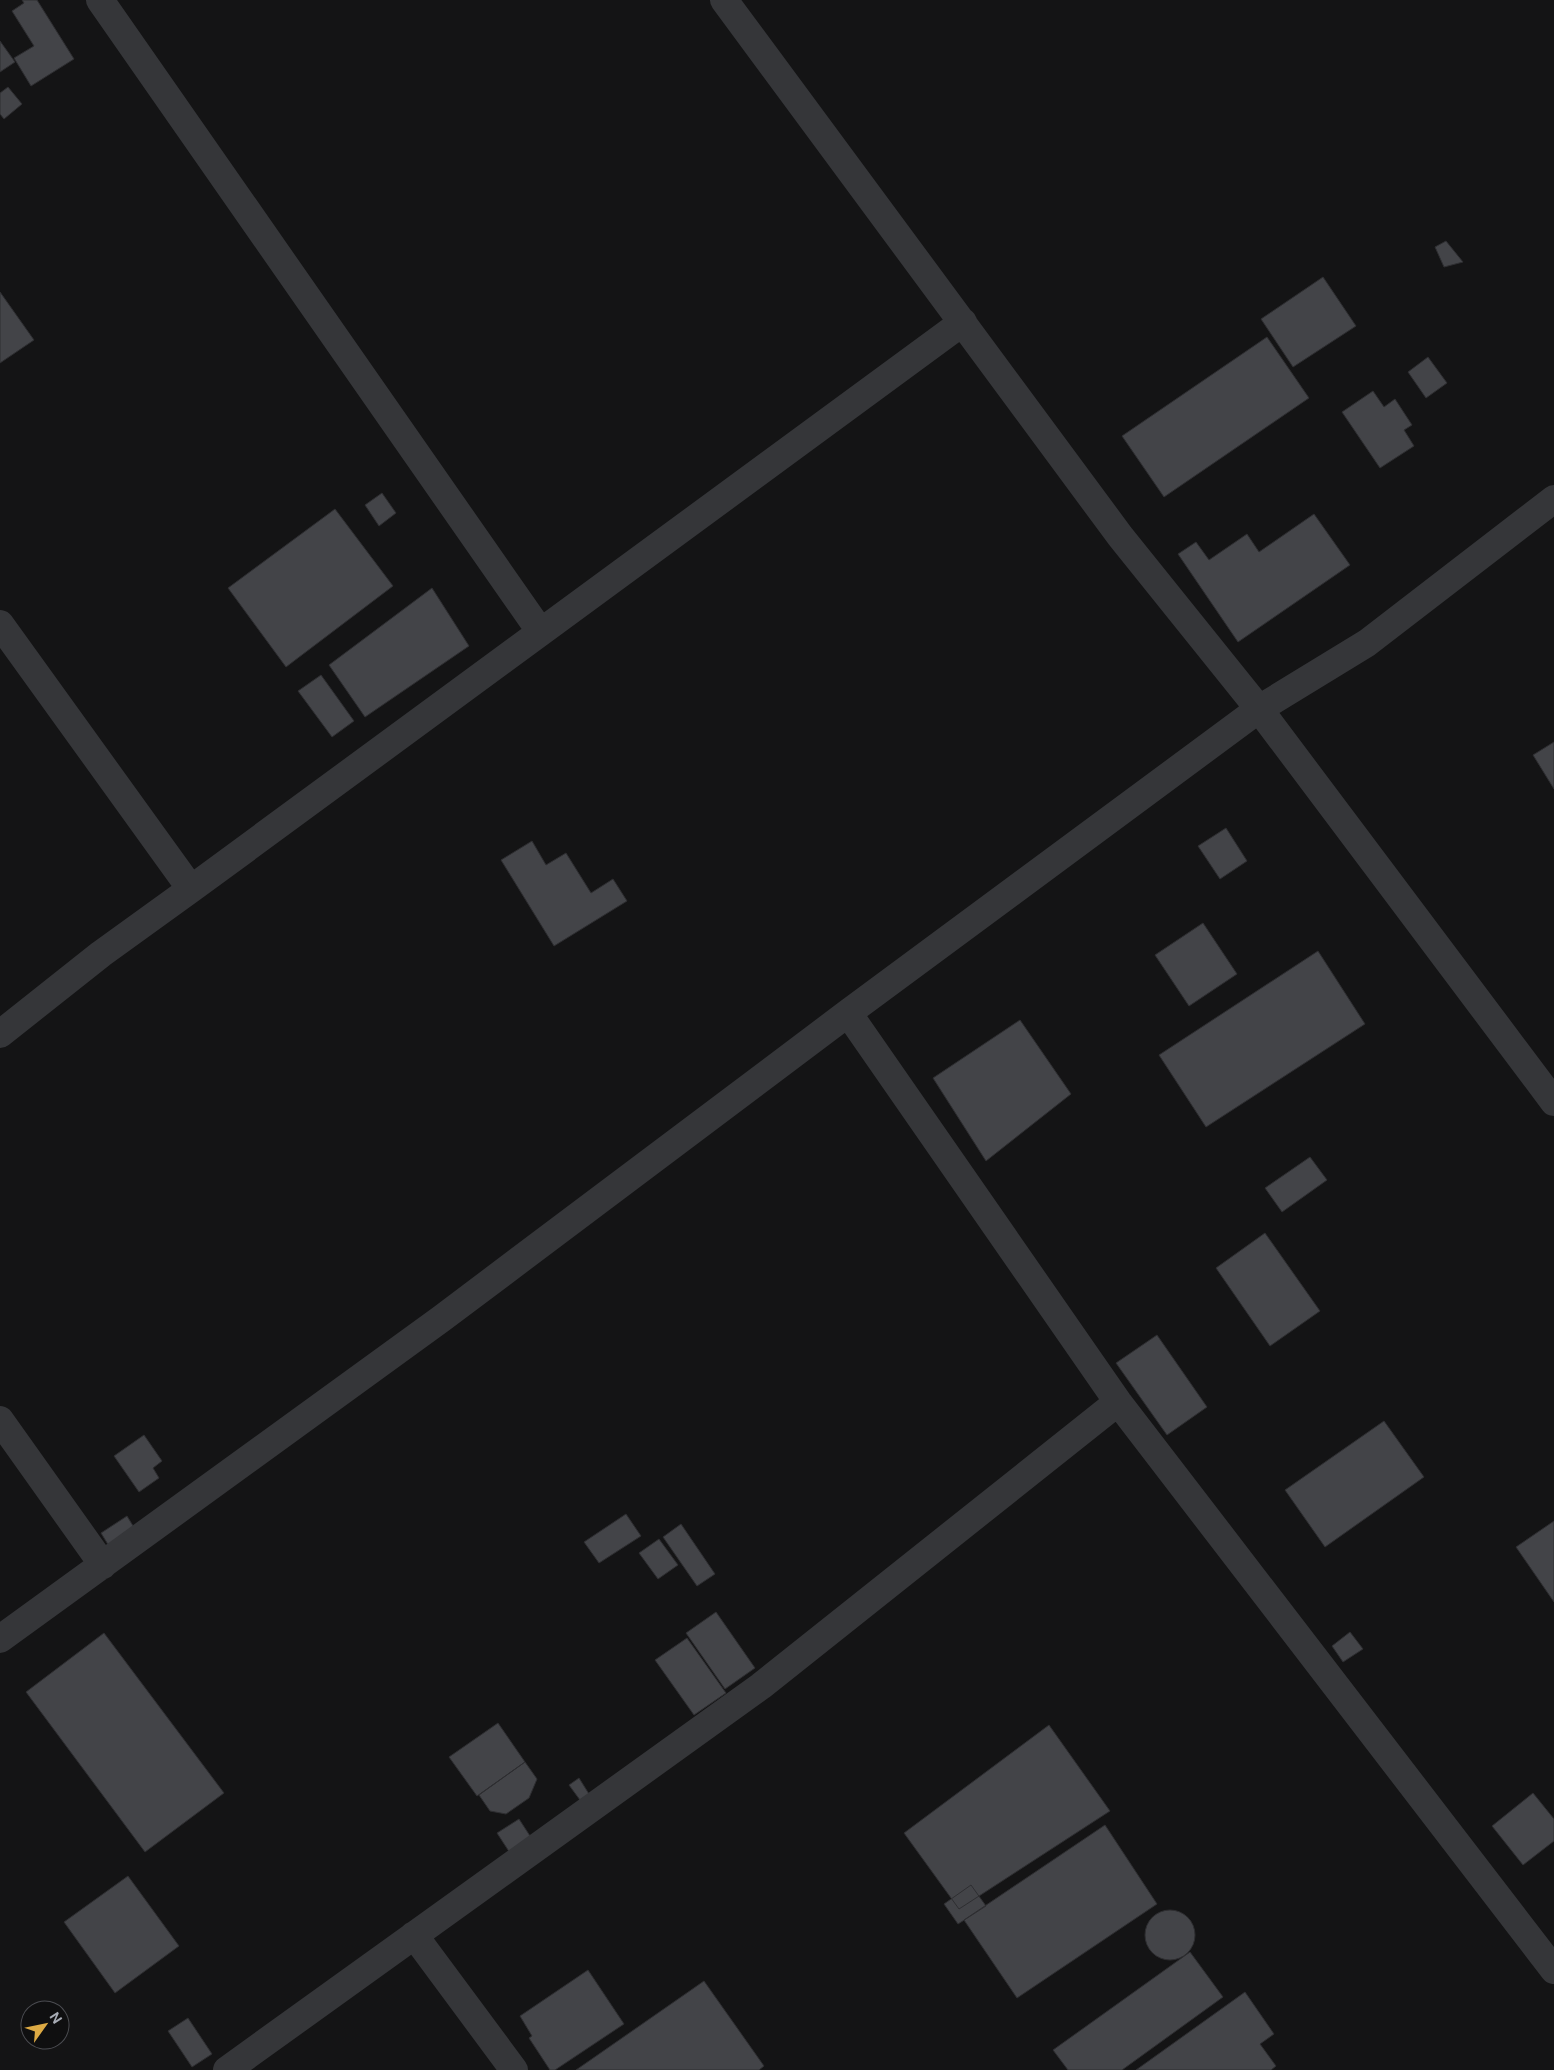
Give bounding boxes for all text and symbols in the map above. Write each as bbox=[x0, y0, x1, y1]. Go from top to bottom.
north arrow bbox=[20, 2000, 70, 2050]
text: N bbox=[46, 2009, 66, 2027]

